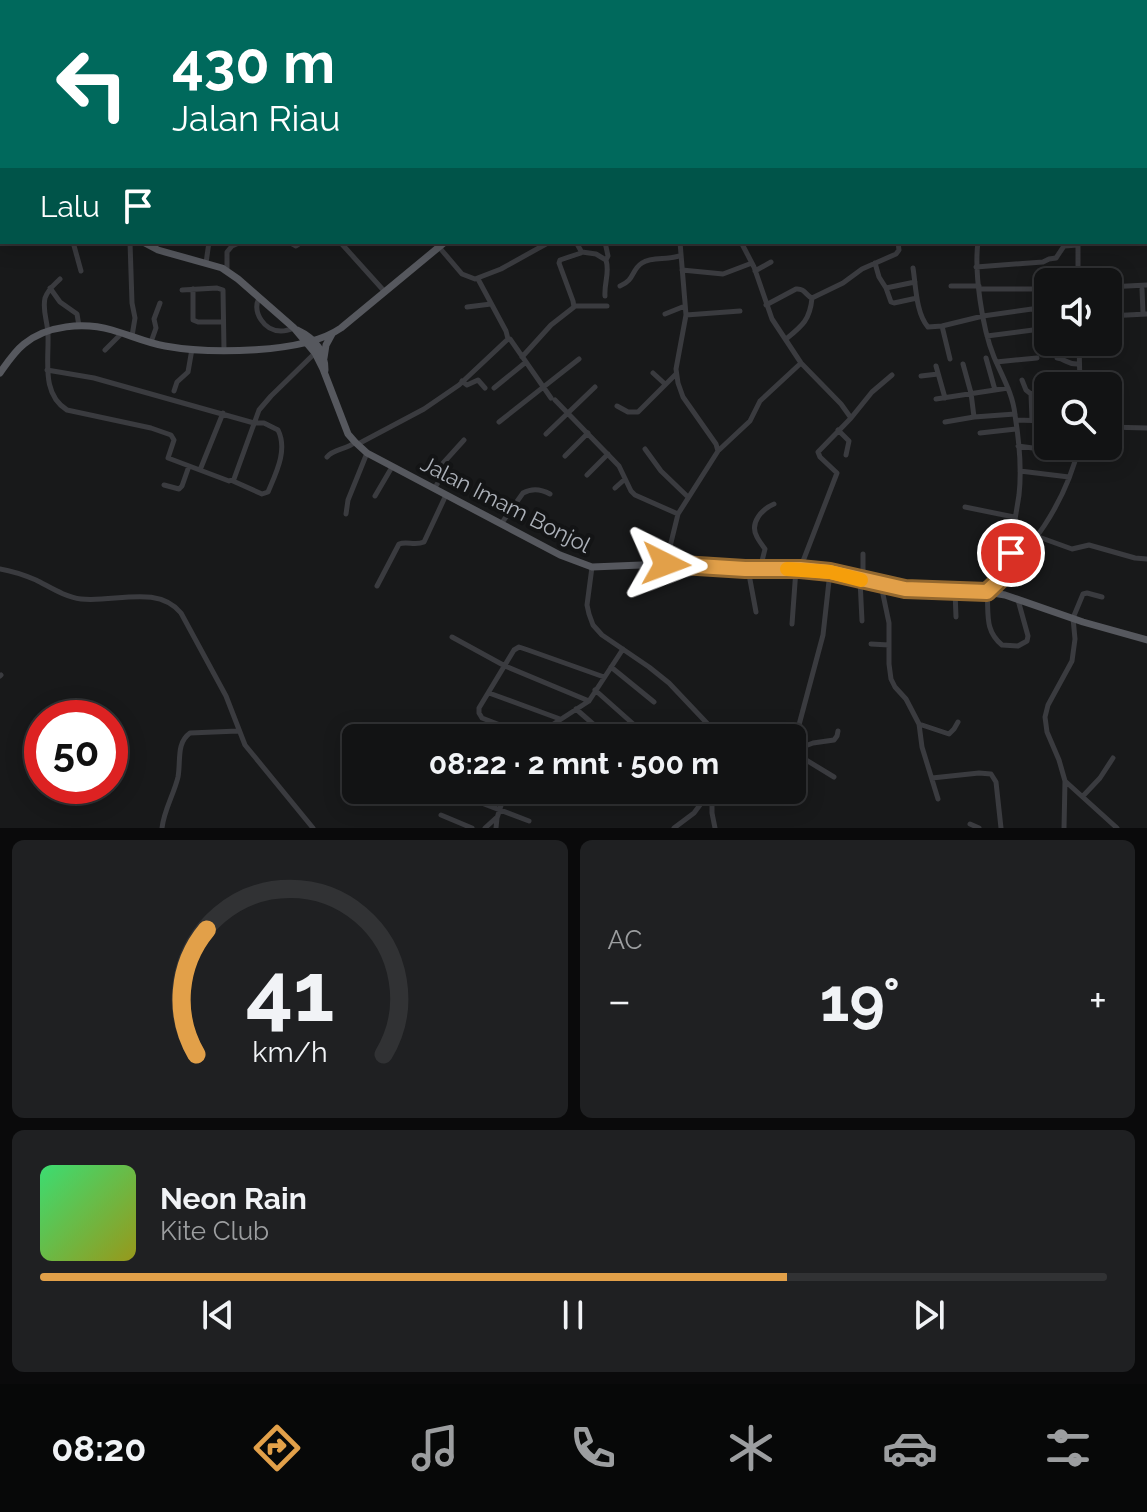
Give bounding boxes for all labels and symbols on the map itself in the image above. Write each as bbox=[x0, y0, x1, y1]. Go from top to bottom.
street label: Jalan Imam Bonjol bbox=[417, 450, 595, 558]
pin bbox=[977, 519, 1045, 587]
position arrow bbox=[624, 522, 708, 606]
speed limit sign: 50 bbox=[24, 700, 128, 804]

